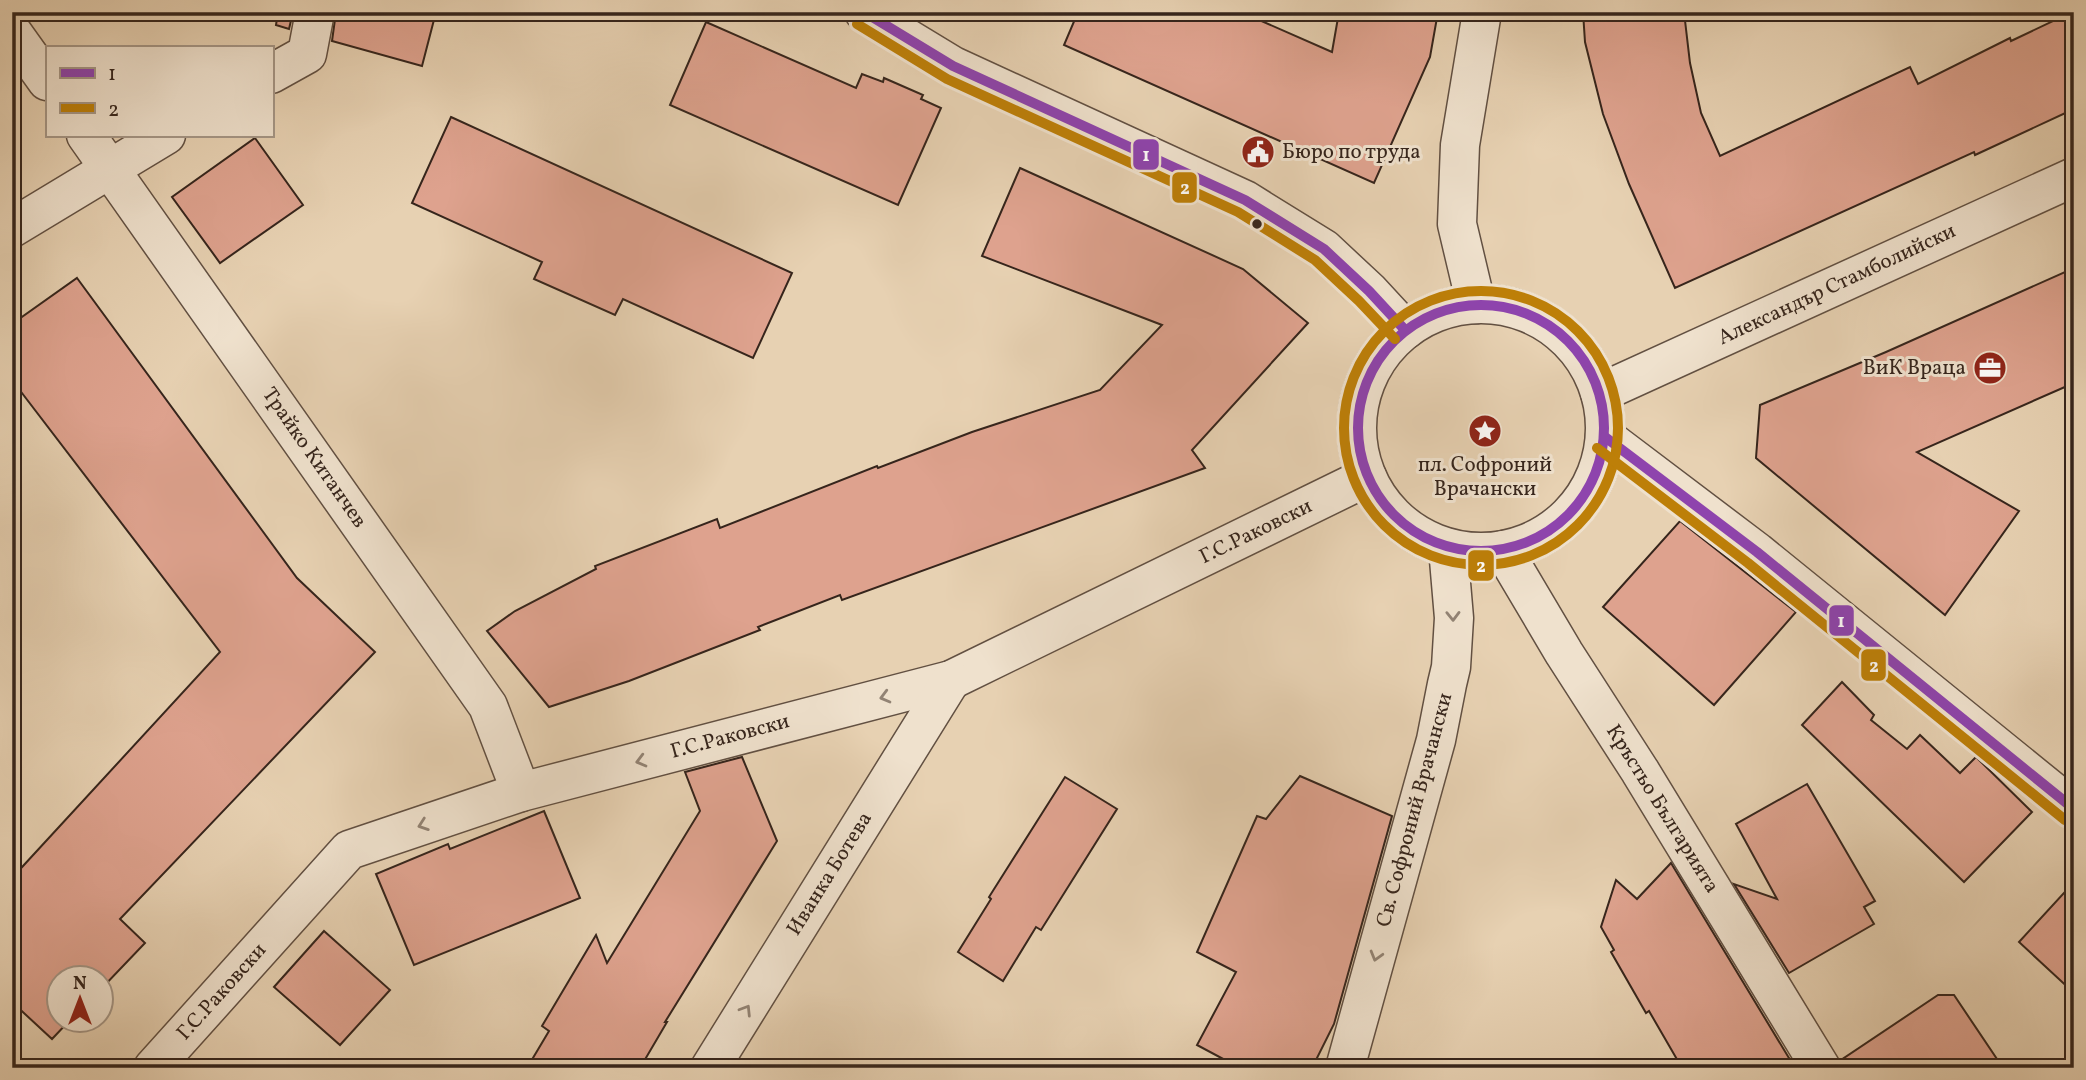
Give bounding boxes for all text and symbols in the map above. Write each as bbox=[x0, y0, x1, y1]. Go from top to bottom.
legend bbox=[46, 46, 273, 136]
text: 1 bbox=[108, 60, 116, 89]
text: 2 bbox=[108, 96, 119, 125]
public building icon: Бюро по труда bbox=[1239, 133, 1277, 171]
line badge: 1 bbox=[1132, 138, 1160, 171]
place label: Бюро по труда bbox=[1282, 138, 1421, 167]
text: 1 bbox=[1142, 143, 1150, 169]
line badge: 2 bbox=[1171, 171, 1198, 204]
text: 2 bbox=[1180, 176, 1190, 202]
unlabelled marker bbox=[1250, 217, 1264, 231]
street label: Александър Стамболийски bbox=[1713, 217, 1961, 353]
office icon: ВиК Враца bbox=[1971, 349, 2009, 387]
place label: ВиК Враца bbox=[1863, 354, 1966, 383]
street label: Трайко Китанчев bbox=[255, 382, 373, 534]
place icon: пл. Софроний Врачански bbox=[1466, 412, 1504, 450]
place label: пл. Софроний Врачански bbox=[1418, 451, 1552, 504]
street label: Г.С.Раковски bbox=[1195, 492, 1317, 572]
line badge: 2 bbox=[1467, 549, 1495, 582]
text: 2 bbox=[1476, 554, 1486, 580]
line badge: 1 bbox=[1828, 604, 1855, 637]
text: 1 bbox=[1837, 609, 1845, 635]
one-way arrow bbox=[1445, 611, 1461, 621]
line badge: 2 bbox=[1860, 648, 1887, 682]
text: 2 bbox=[1869, 654, 1879, 680]
one-way arrow bbox=[879, 689, 891, 703]
street label: Св. Софроний Врачански bbox=[1370, 690, 1460, 930]
street label: Г.С.Раковски bbox=[667, 707, 793, 767]
street label: Кръстьо Българията bbox=[1598, 719, 1726, 899]
one-way arrow bbox=[635, 752, 647, 767]
street label: Иванка Ботева bbox=[780, 806, 880, 942]
one-way arrow bbox=[417, 817, 429, 831]
street label: Г.С.Раковски bbox=[170, 937, 274, 1047]
one-way arrow bbox=[1370, 950, 1385, 962]
north arrow bbox=[46, 964, 116, 1034]
text: N bbox=[73, 971, 87, 997]
one-way arrow bbox=[738, 1004, 751, 1017]

